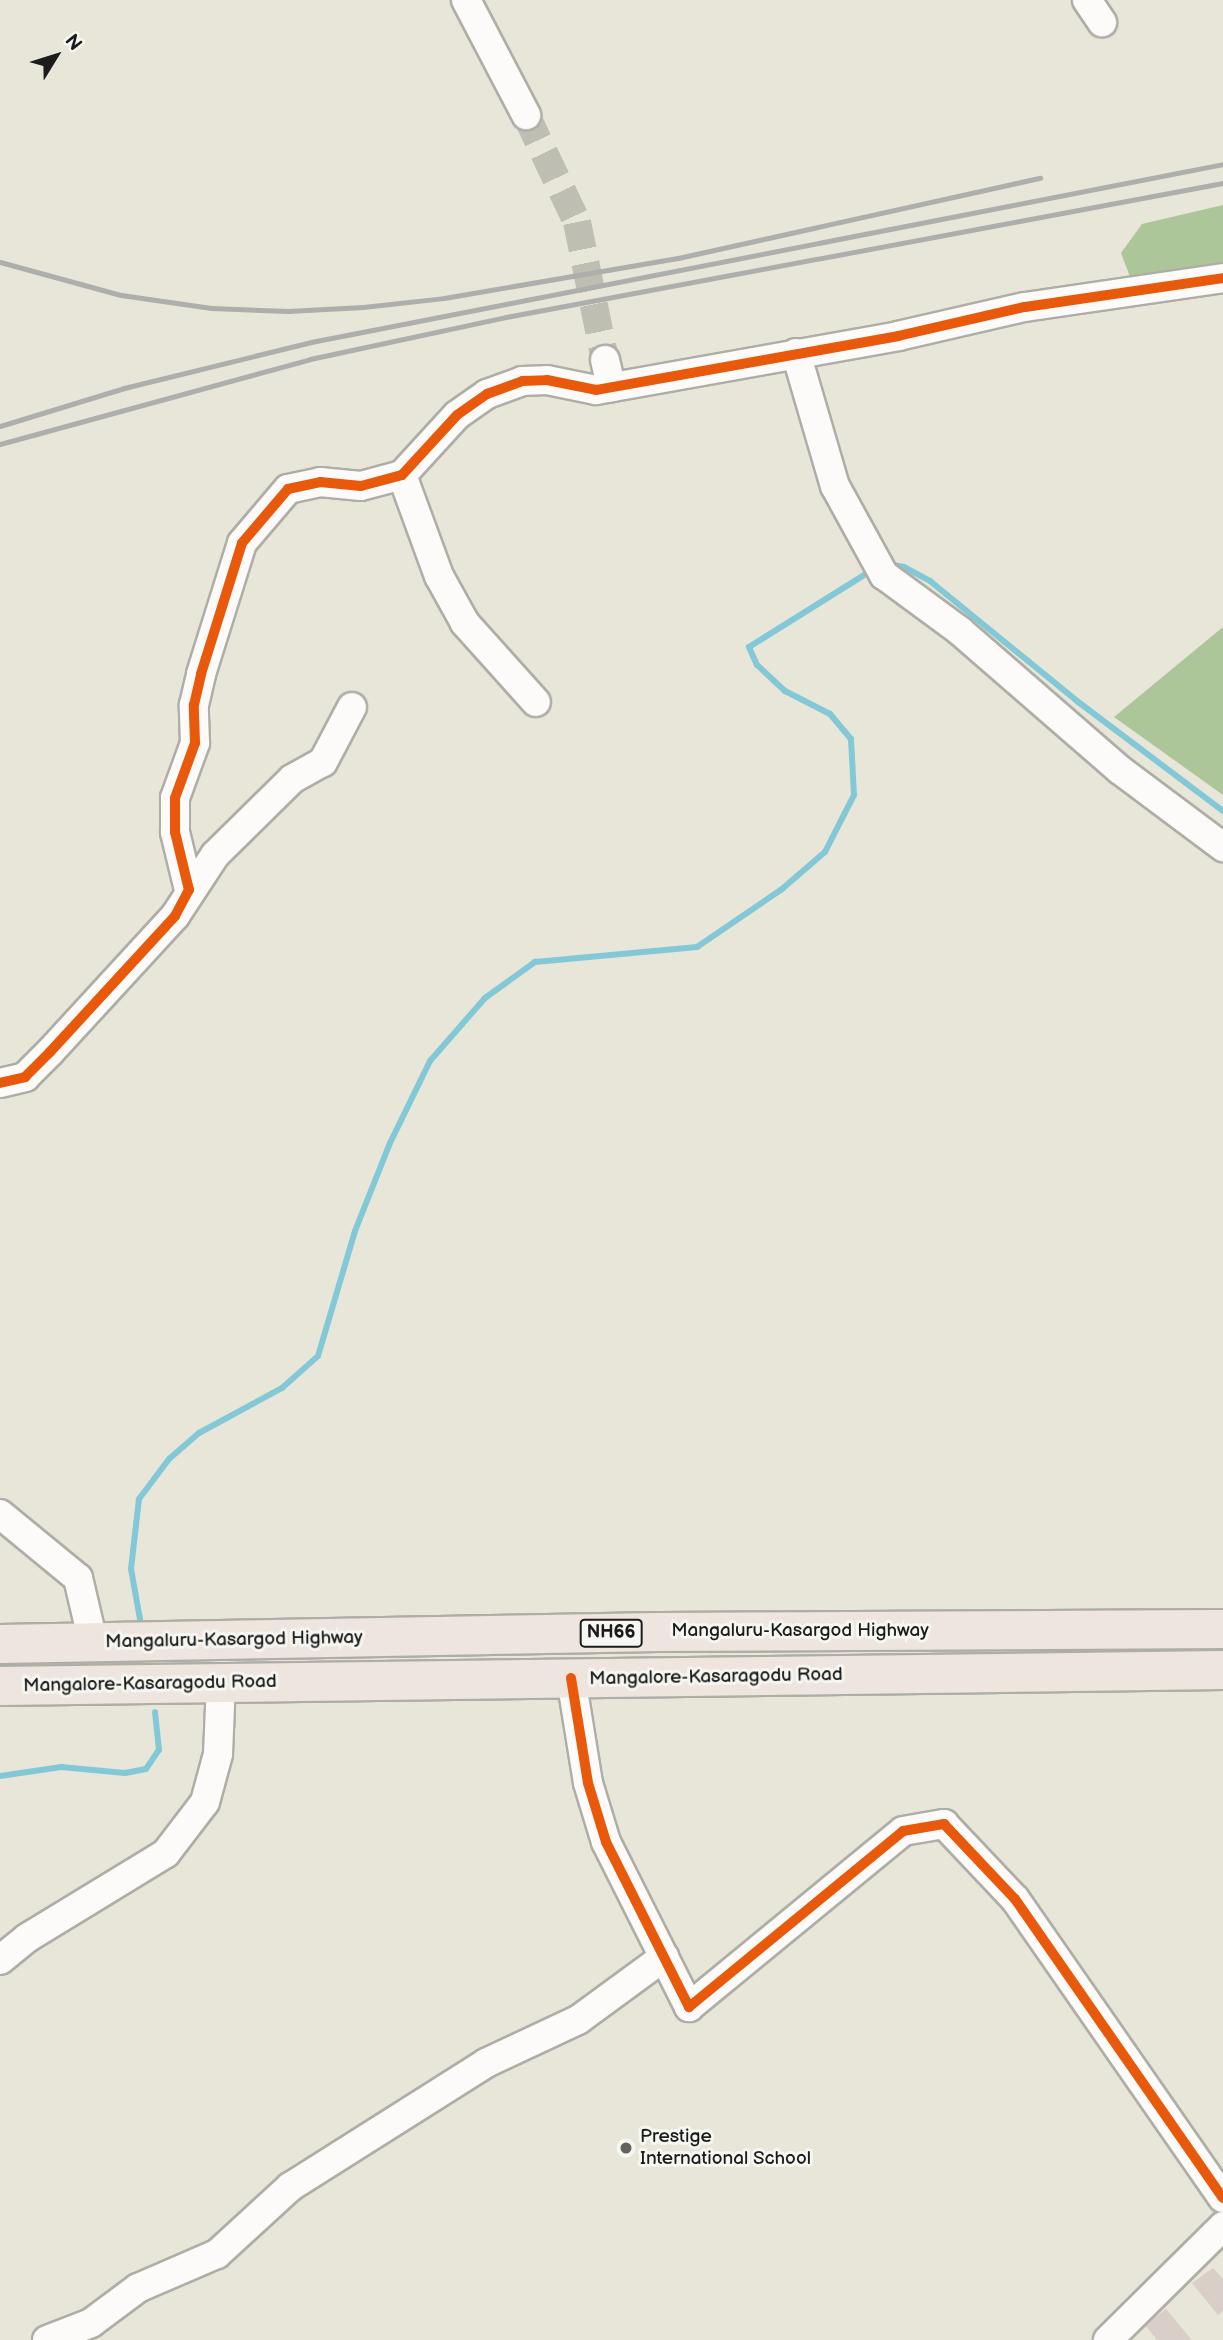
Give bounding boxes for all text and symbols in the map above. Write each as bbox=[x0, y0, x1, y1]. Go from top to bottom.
north arrow bbox=[21, 21, 91, 91]
text: N bbox=[59, 30, 86, 55]
road number: NH66 bbox=[580, 1618, 642, 1648]
street label: Mangaluru-Kasargod Highway bbox=[671, 1620, 929, 1642]
street label: Mangaluru-Kasargod Highway bbox=[105, 1626, 363, 1654]
street label: Mangalore-Kasaragodu Road bbox=[589, 1663, 843, 1691]
street label: Mangalore-Kasaragodu Road bbox=[23, 1670, 277, 1698]
place label: Prestige International School bbox=[640, 2126, 811, 2170]
marker: Prestige International School bbox=[618, 2140, 634, 2156]

